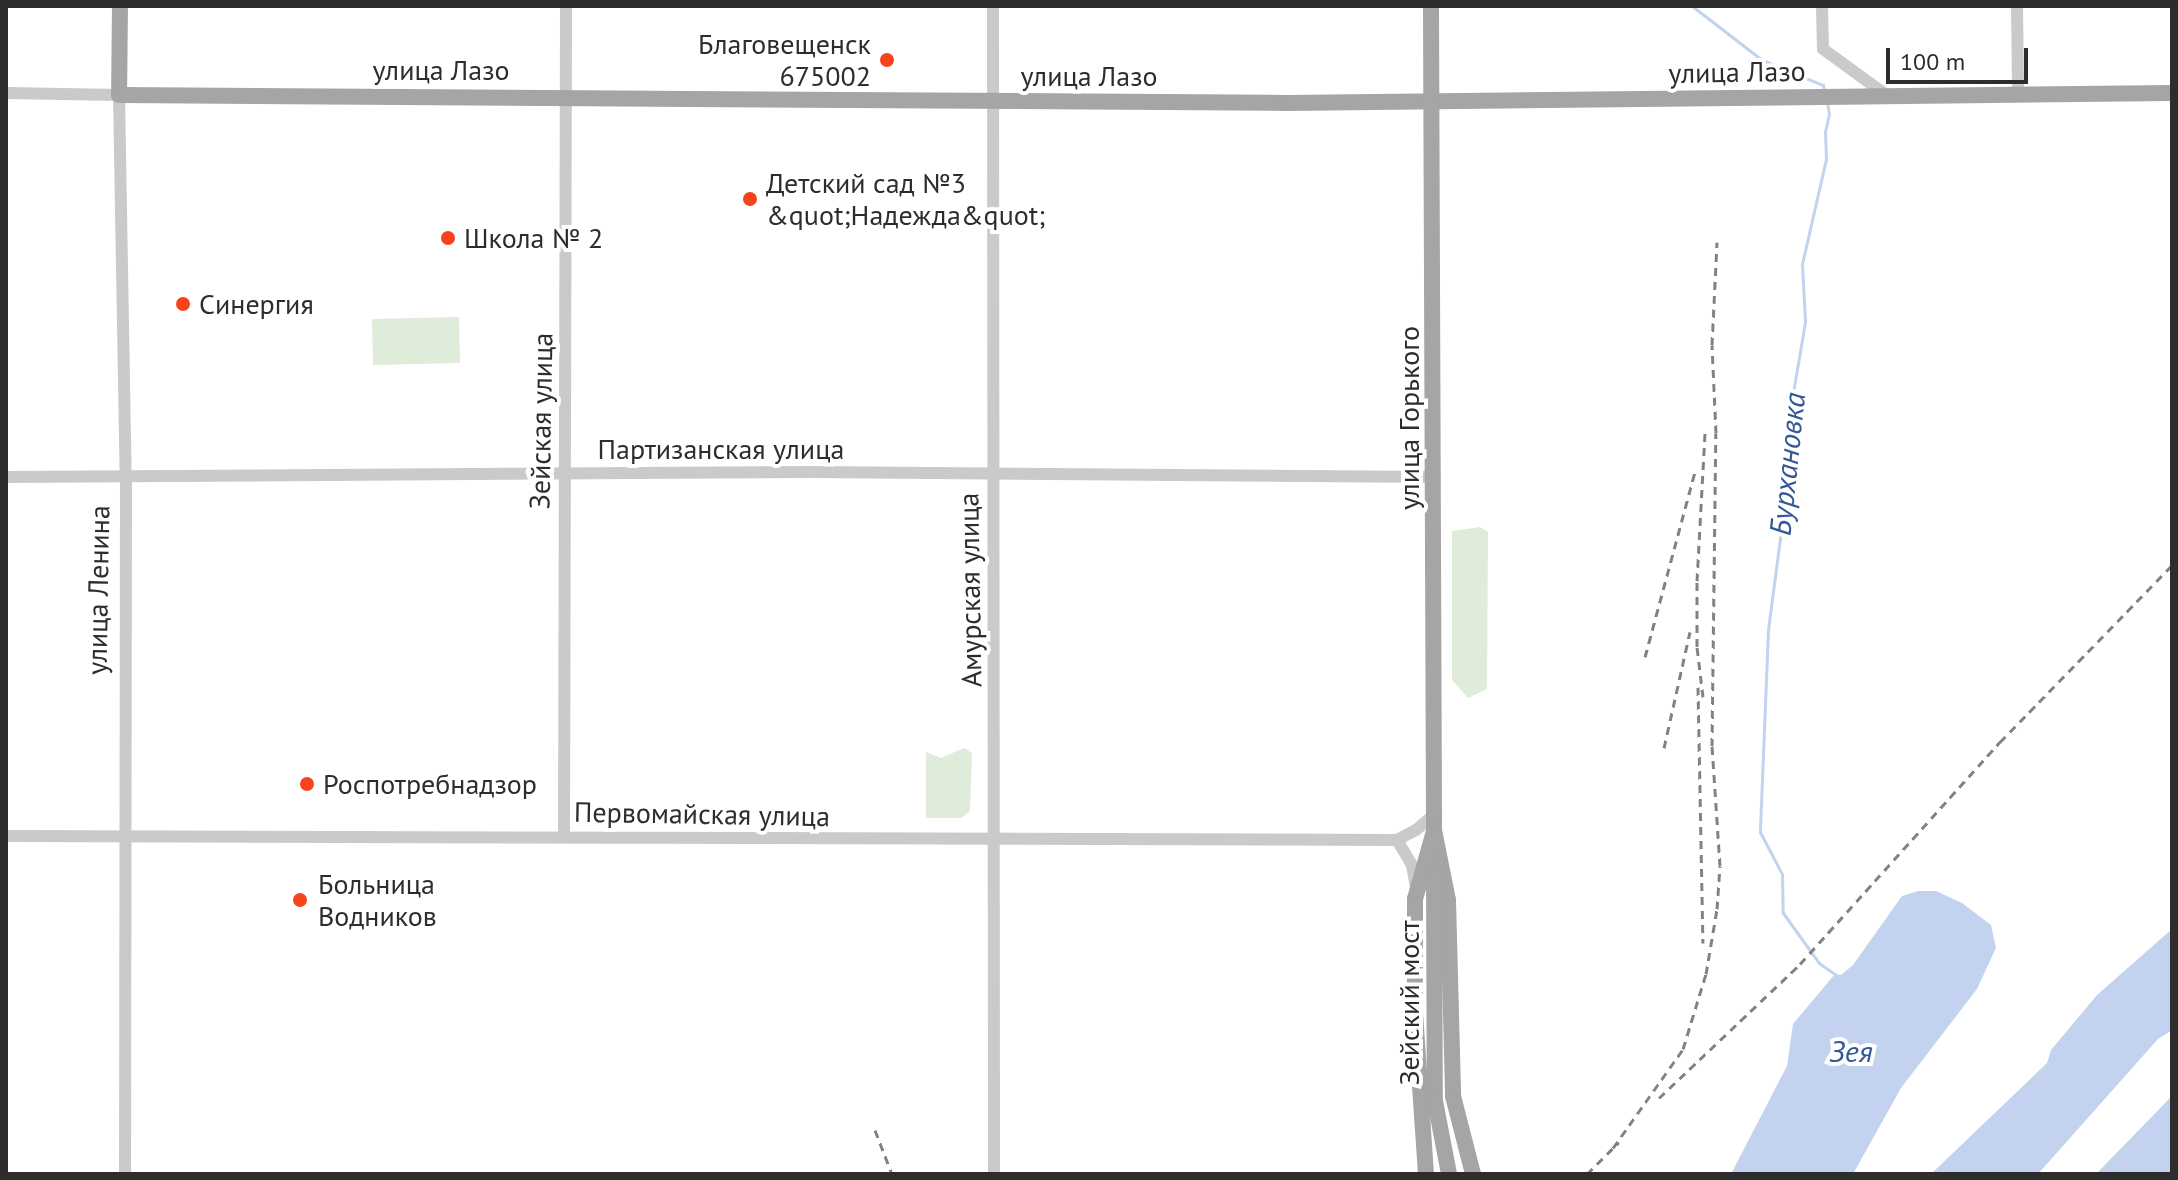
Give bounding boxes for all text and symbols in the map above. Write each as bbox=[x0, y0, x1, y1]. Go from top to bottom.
place label: Благовещенск 675002 bbox=[698, 27, 871, 93]
scale bar bbox=[1890, 32, 2032, 82]
text: 100 m bbox=[1900, 46, 1965, 77]
marker: Благовещенск 675002 bbox=[878, 51, 896, 69]
street label: улица Лазо bbox=[372, 53, 510, 87]
street label: улица Лазо bbox=[1668, 54, 1806, 90]
street label: улица Лазо bbox=[1020, 59, 1158, 93]
place label: Детский сад №3 &quot;Надежда&quot; bbox=[766, 166, 1045, 232]
marker: Детский сад №3 &quot;Надежда&quot; bbox=[741, 190, 759, 208]
place label: Школа № 2 bbox=[464, 221, 603, 255]
marker: Школа № 2 bbox=[439, 229, 457, 247]
place label: Синергия bbox=[199, 287, 314, 321]
marker: Синергия bbox=[174, 295, 192, 313]
street label: улица Горького bbox=[1392, 326, 1426, 510]
street label: Зейская улица bbox=[523, 332, 559, 510]
water label: Бурхановка bbox=[1762, 391, 1812, 537]
street label: Партизанская улица bbox=[598, 432, 844, 466]
street label: Амурская улица bbox=[952, 492, 988, 688]
street label: улица Ленина bbox=[80, 505, 116, 675]
place label: Роспотребнадзор bbox=[323, 767, 537, 801]
marker: Роспотребнадзор bbox=[298, 775, 316, 793]
street label: Первомайская улица bbox=[574, 795, 830, 833]
place label: Больница Водников bbox=[318, 867, 437, 933]
marker: Больница Водников bbox=[289, 889, 311, 911]
street label: Зейский мост bbox=[1392, 920, 1426, 1086]
water label: Зея bbox=[1829, 1033, 1873, 1069]

